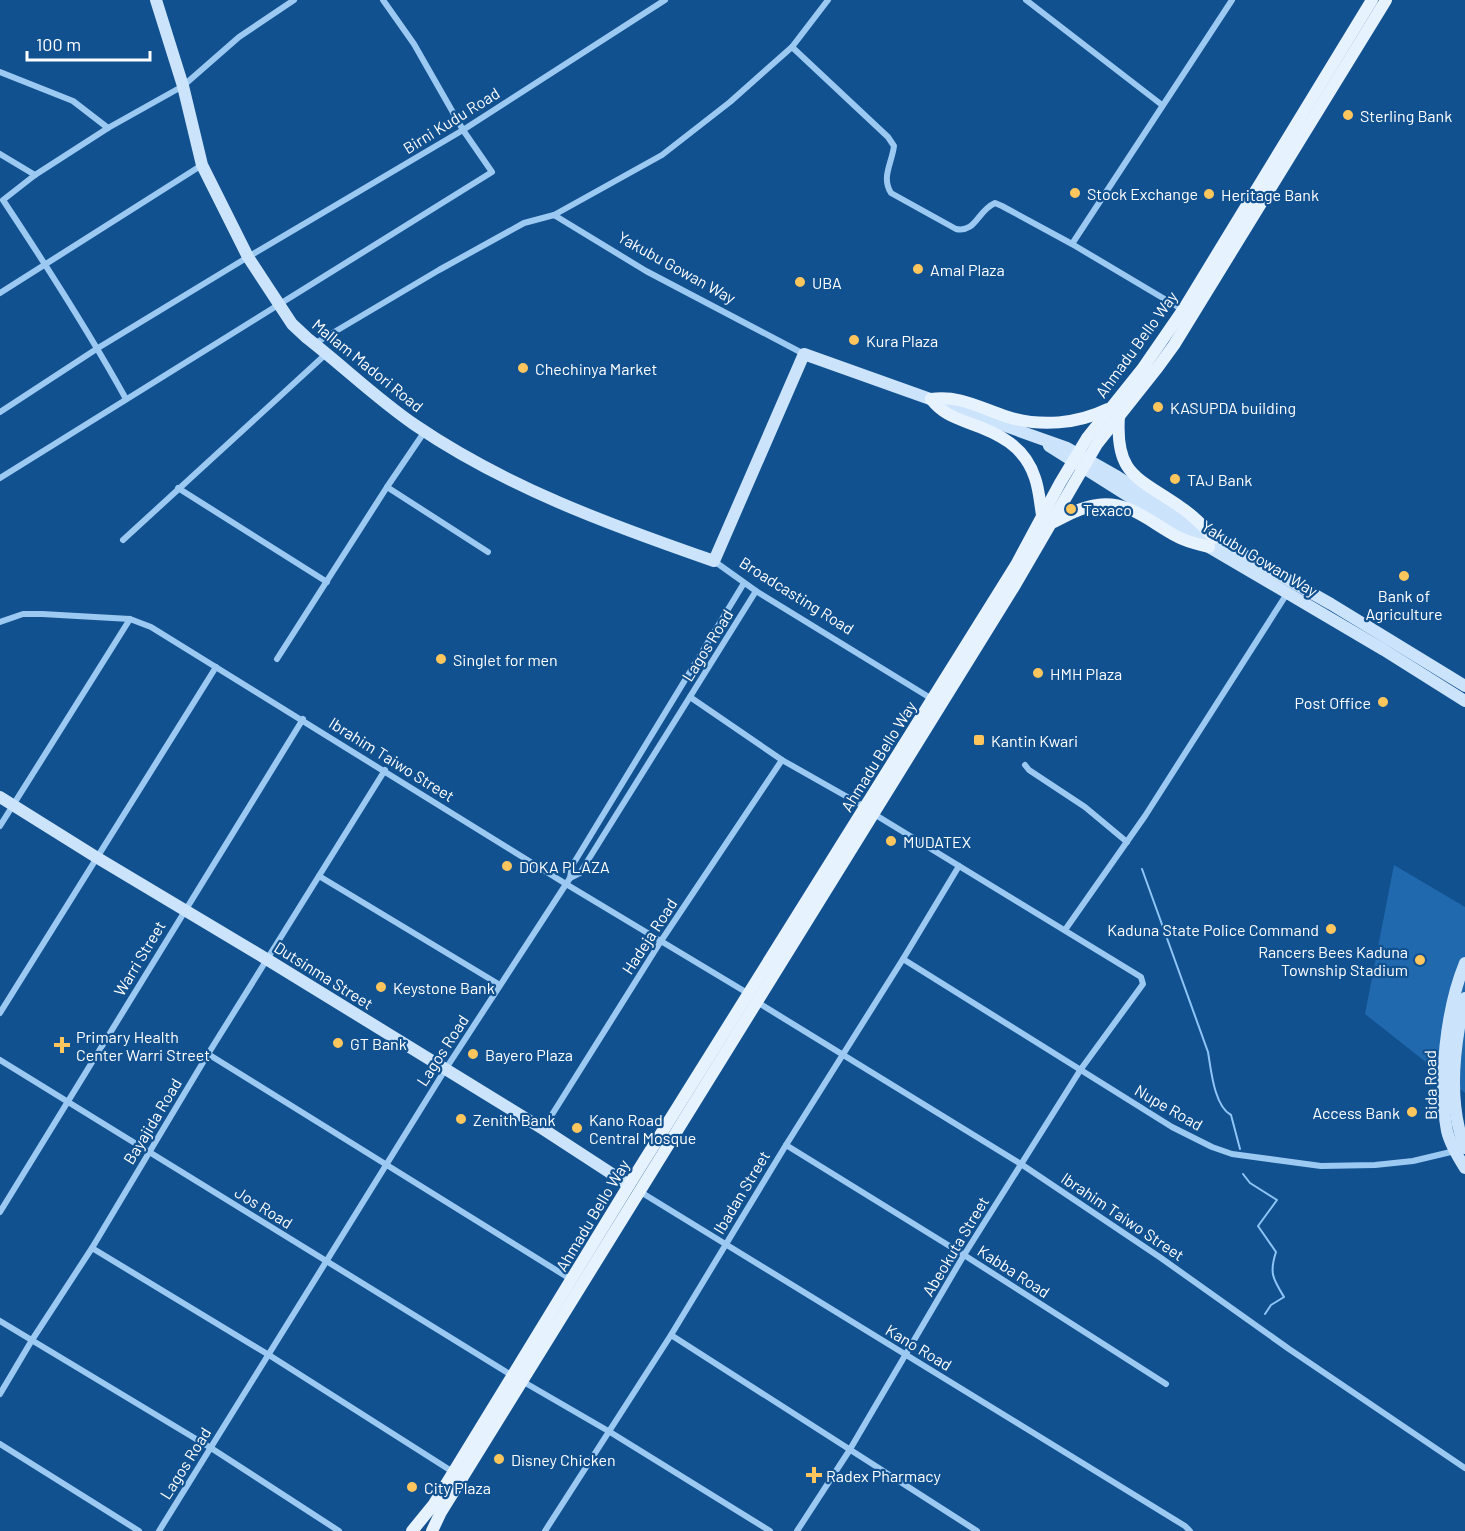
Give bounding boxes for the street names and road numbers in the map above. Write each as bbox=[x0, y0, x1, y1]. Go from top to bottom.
street label: Birni Kudu Road bbox=[399, 83, 503, 157]
street label: Yakubu Gowan Way bbox=[615, 227, 740, 308]
street label: Ahmadu Bello Way bbox=[1091, 287, 1181, 401]
street label: Mallam Madori Road bbox=[309, 314, 427, 416]
street label: Yakubu Gowan Way bbox=[1199, 516, 1322, 600]
street label: Broadcasting Road bbox=[736, 552, 858, 638]
street label: Lagos Road bbox=[678, 606, 736, 684]
street label: Ahmadu Bello Way bbox=[836, 697, 920, 815]
street label: Ibrahim Taiwo Street bbox=[326, 713, 458, 805]
street label: Hadeja Road bbox=[617, 895, 681, 977]
street label: Warri Street bbox=[109, 917, 169, 999]
street label: Dutsinma Street bbox=[271, 937, 377, 1013]
street label: Lagos Road bbox=[412, 1011, 472, 1089]
street label: Bida Road bbox=[1420, 1050, 1440, 1120]
street label: Bayajida Road bbox=[119, 1075, 185, 1167]
street label: Nupe Road bbox=[1132, 1080, 1206, 1134]
street label: Ibadan Street bbox=[709, 1147, 773, 1237]
street label: Ahmadu Bello Way bbox=[551, 1155, 633, 1274]
street label: Ibrahim Taiwo Street bbox=[1058, 1168, 1188, 1264]
street label: Jos Road bbox=[232, 1182, 296, 1232]
street label: Abeokuta Street bbox=[918, 1193, 992, 1299]
street label: Kabba Road bbox=[974, 1241, 1054, 1301]
street label: Kano Road bbox=[882, 1320, 956, 1374]
street label: Lagos Road bbox=[156, 1424, 214, 1502]

